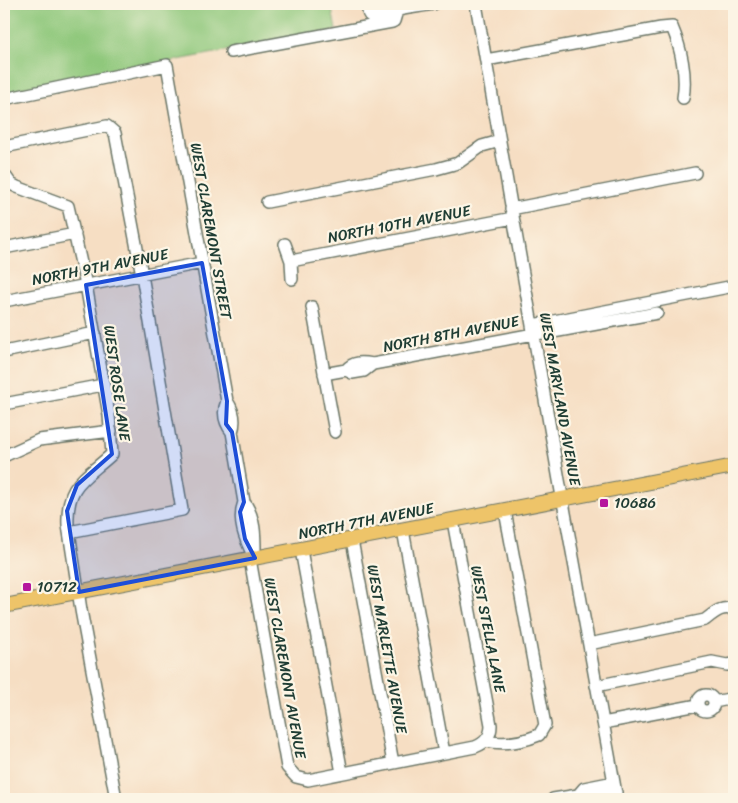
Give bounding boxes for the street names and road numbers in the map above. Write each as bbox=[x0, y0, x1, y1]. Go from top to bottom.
street label: WEST CLAREMONT STREET bbox=[183, 141, 240, 323]
street label: NORTH 10TH AVENUE bbox=[325, 197, 474, 251]
street label: NORTH 9TH AVENUE bbox=[30, 241, 172, 293]
street label: NORTH 8TH AVENUE bbox=[381, 308, 523, 360]
street label: WEST MARYLAND AVENUE bbox=[532, 310, 588, 489]
street label: WEST ROSE LANE bbox=[96, 323, 138, 444]
street label: NORTH 7TH AVENUE bbox=[296, 495, 438, 547]
street label: WEST MARLETTE AVENUE bbox=[359, 562, 415, 737]
street label: WEST STELLA LANE bbox=[463, 563, 513, 697]
street label: WEST CLAREMONT AVENUE bbox=[256, 575, 314, 762]

